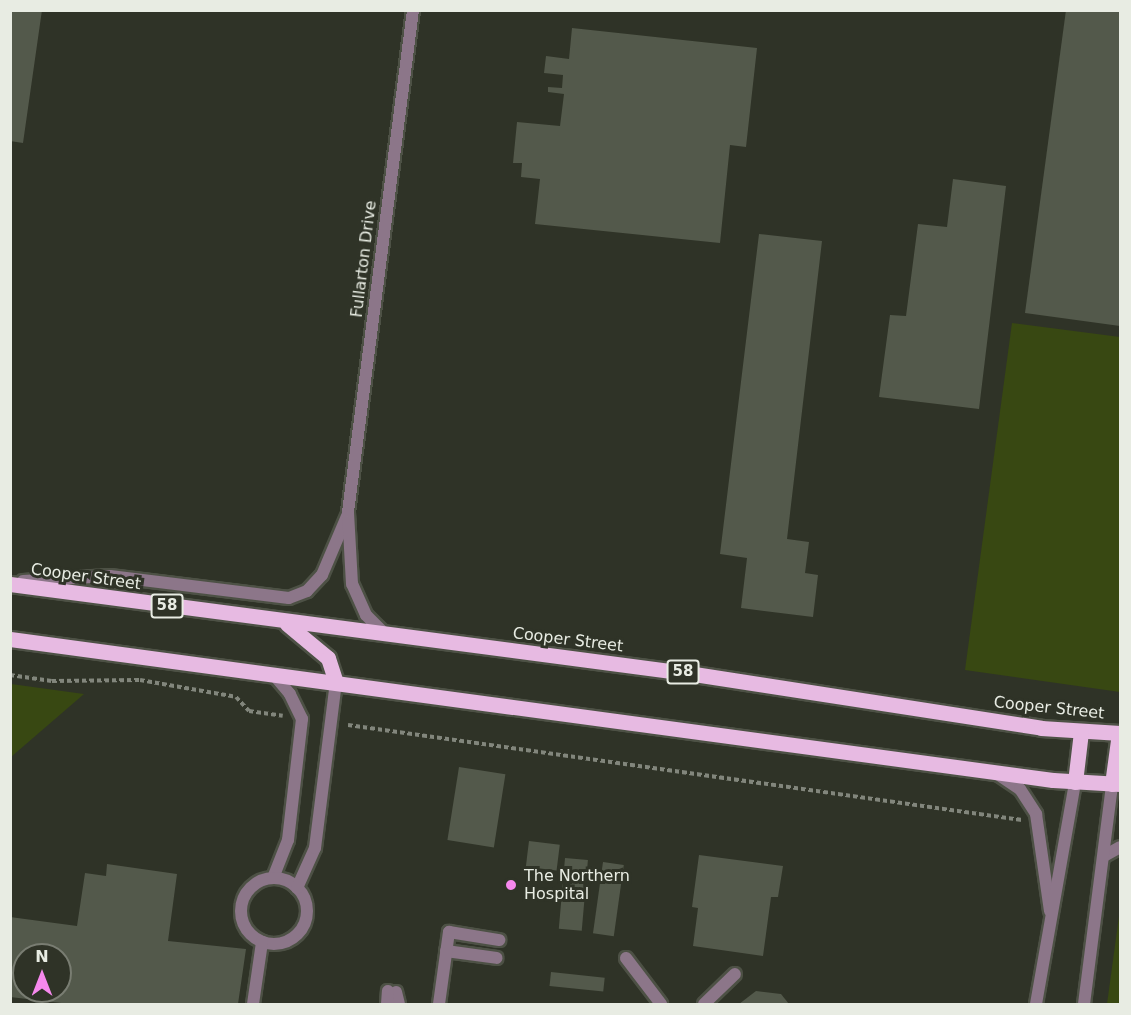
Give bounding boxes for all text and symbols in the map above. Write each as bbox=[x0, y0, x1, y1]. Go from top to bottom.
street label: Fullarton Drive bbox=[347, 199, 381, 319]
street label: Cooper Street bbox=[30, 560, 142, 594]
road number: 58 bbox=[150, 594, 184, 618]
street label: Cooper Street bbox=[512, 624, 624, 656]
road number: 58 bbox=[666, 660, 700, 684]
street label: Cooper Street bbox=[993, 693, 1105, 723]
place label: The Northern Hospital bbox=[524, 866, 630, 904]
marker: The Northern Hospital bbox=[502, 876, 520, 894]
north arrow bbox=[12, 943, 72, 1003]
text: N bbox=[35, 947, 49, 966]

